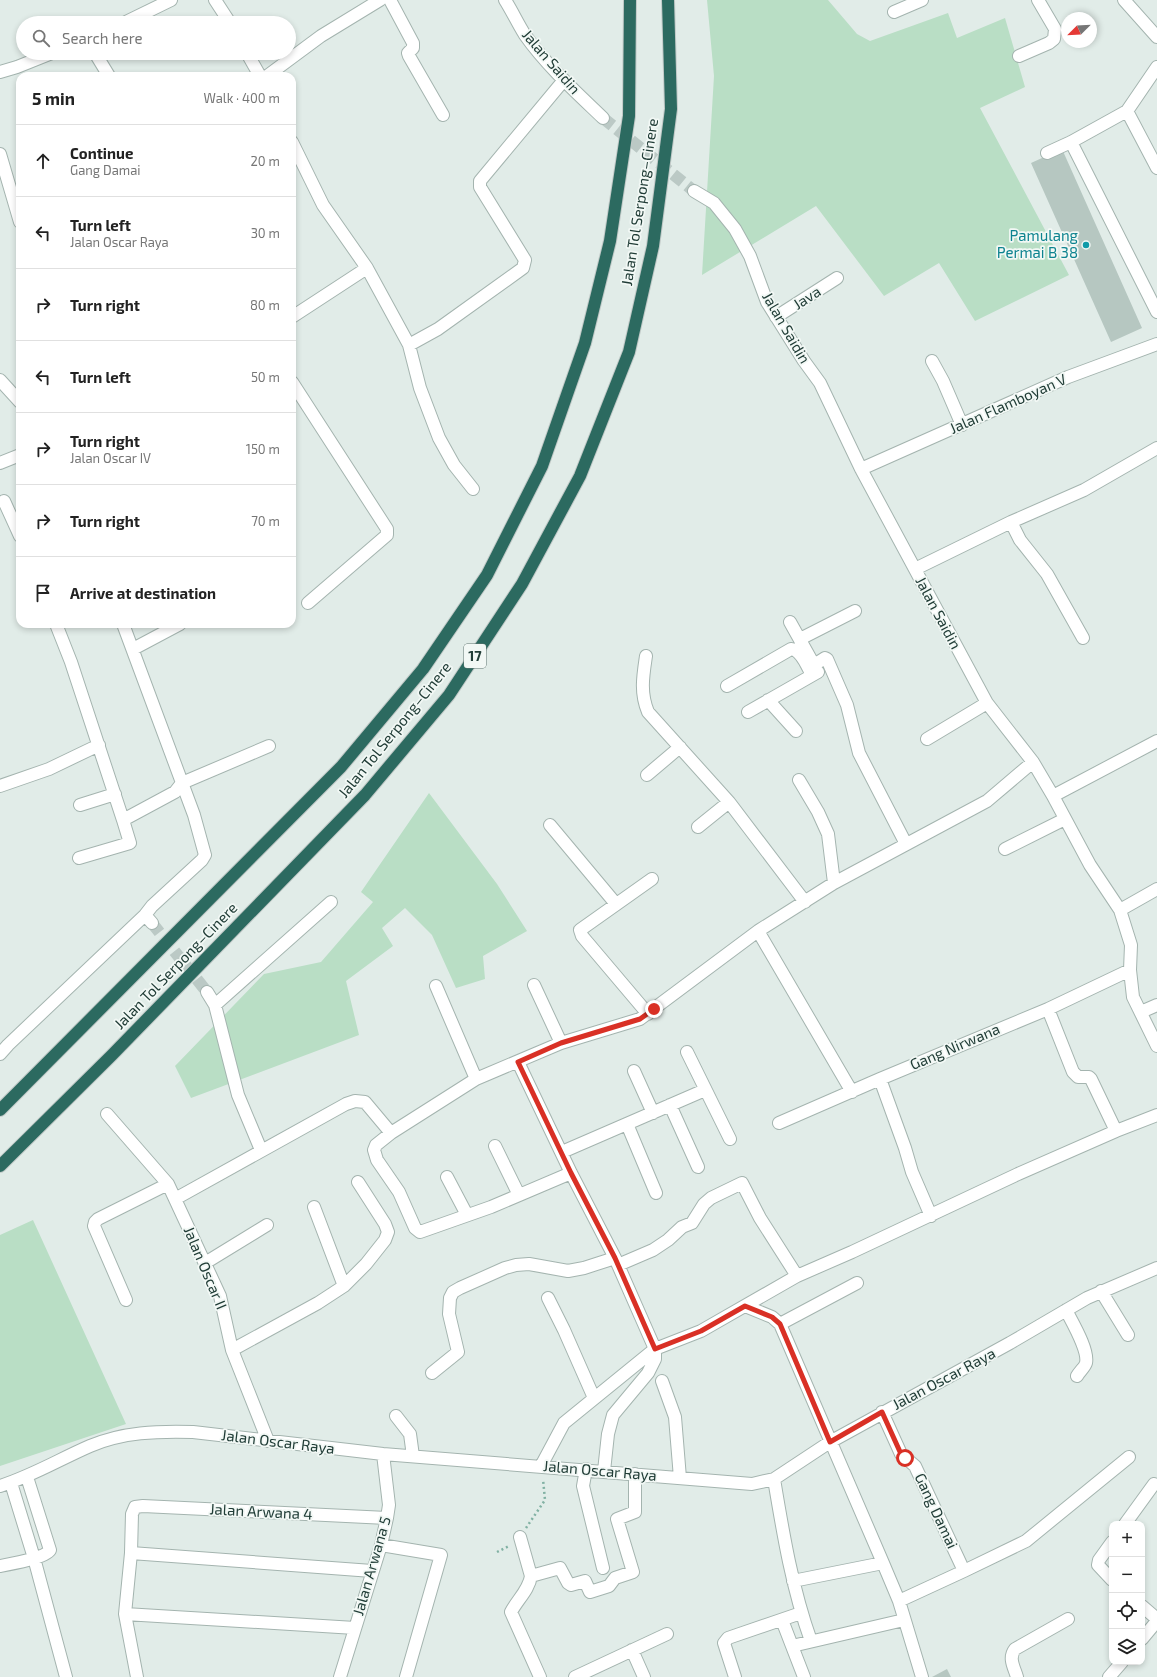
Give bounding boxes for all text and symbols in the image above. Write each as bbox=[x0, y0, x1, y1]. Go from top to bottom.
north arrow bbox=[1061, 12, 1097, 48]
search box bbox=[16, 16, 296, 60]
street label: Jalan Saidin bbox=[519, 25, 585, 97]
icon: search bbox=[30, 27, 52, 49]
text: Search here bbox=[62, 29, 143, 47]
text: 5 min bbox=[32, 88, 75, 108]
text: Walk · 400 m bbox=[204, 90, 280, 106]
street label: Jalan Tol Serpong–Cinere bbox=[617, 117, 661, 287]
text: Continue bbox=[70, 144, 133, 162]
icon: ahead bbox=[32, 150, 54, 172]
text: 20 m bbox=[251, 153, 280, 169]
text: Gang Damai bbox=[70, 162, 141, 178]
text: Turn left bbox=[70, 216, 131, 234]
icon: left bbox=[32, 222, 54, 244]
text: 30 m bbox=[251, 225, 280, 241]
place label: Pamulang Permai B 38 bbox=[997, 226, 1079, 261]
text: Jalan Oscar Raya bbox=[70, 234, 169, 250]
marker: Pamulang Permai B 38 bbox=[1081, 240, 1091, 250]
street label: Java bbox=[789, 282, 824, 313]
street label: Jalan Saidin bbox=[759, 289, 815, 366]
icon: right bbox=[32, 294, 54, 316]
text: Turn right bbox=[70, 296, 140, 314]
text: 80 m bbox=[250, 297, 280, 313]
icon: left bbox=[32, 366, 54, 388]
text: Turn left bbox=[70, 368, 131, 386]
text: 50 m bbox=[251, 369, 280, 385]
street label: Jalan Flamboyan V bbox=[946, 369, 1069, 437]
text: Turn right bbox=[70, 432, 140, 450]
icon: right bbox=[32, 438, 54, 460]
text: 150 m bbox=[246, 441, 280, 457]
text: Jalan Oscar IV bbox=[70, 450, 151, 466]
icon: right bbox=[32, 510, 54, 532]
text: Turn right bbox=[70, 512, 140, 530]
text: 70 m bbox=[251, 513, 280, 529]
street label: Jalan Saidin bbox=[912, 573, 965, 652]
icon: arrive bbox=[32, 582, 54, 604]
text: Arrive at destination bbox=[70, 584, 216, 602]
road number: 17 bbox=[464, 644, 486, 668]
street label: Jalan Tol Serpong–Cinere bbox=[334, 658, 454, 801]
street label: Jalan Tol Serpong–Cinere bbox=[110, 898, 241, 1032]
route end bbox=[645, 1000, 663, 1018]
street label: Gang Nirwana bbox=[907, 1019, 1002, 1073]
street label: Jalan Oscar II bbox=[180, 1223, 231, 1312]
street label: Jalan Oscar Raya bbox=[889, 1343, 998, 1413]
street label: Jalan Oscar Raya bbox=[220, 1425, 336, 1457]
route start bbox=[896, 1449, 914, 1467]
street label: Jalan Oscar Raya bbox=[543, 1456, 658, 1484]
street label: Gang Damai bbox=[912, 1470, 962, 1551]
street label: Jalan Arwana 4 bbox=[209, 1499, 313, 1523]
street label: Jalan Arwana 5 bbox=[348, 1514, 394, 1617]
map controls bbox=[1109, 1521, 1145, 1665]
button: + bbox=[1109, 1521, 1145, 1557]
button: − bbox=[1109, 1557, 1145, 1593]
button: locate bbox=[1109, 1593, 1145, 1629]
button: layers bbox=[1109, 1629, 1145, 1665]

